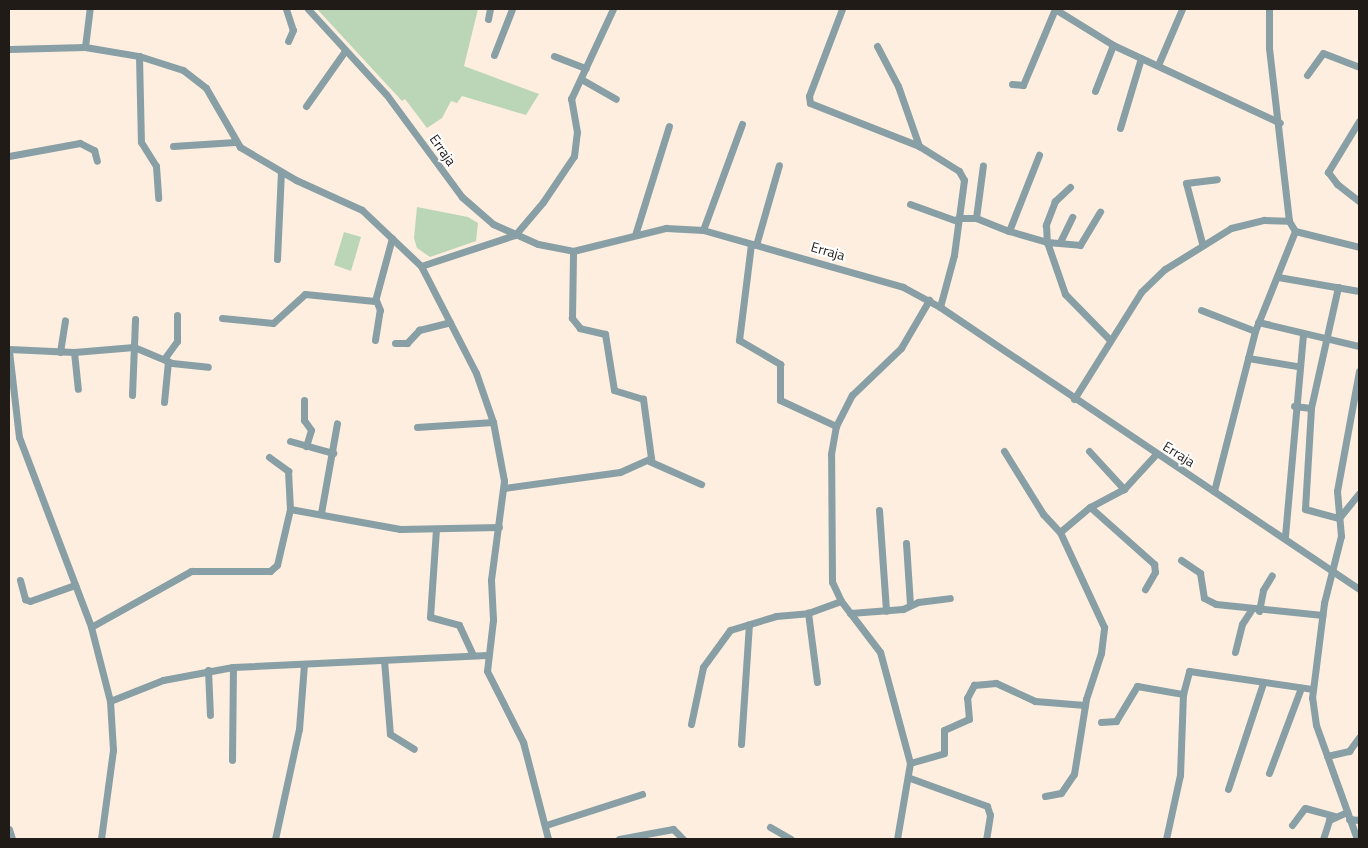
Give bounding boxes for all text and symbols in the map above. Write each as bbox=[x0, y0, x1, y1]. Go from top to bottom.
street label: Erraja bbox=[426, 131, 460, 169]
street label: Erraja bbox=[809, 238, 847, 264]
street label: Erraja bbox=[1160, 438, 1198, 470]

